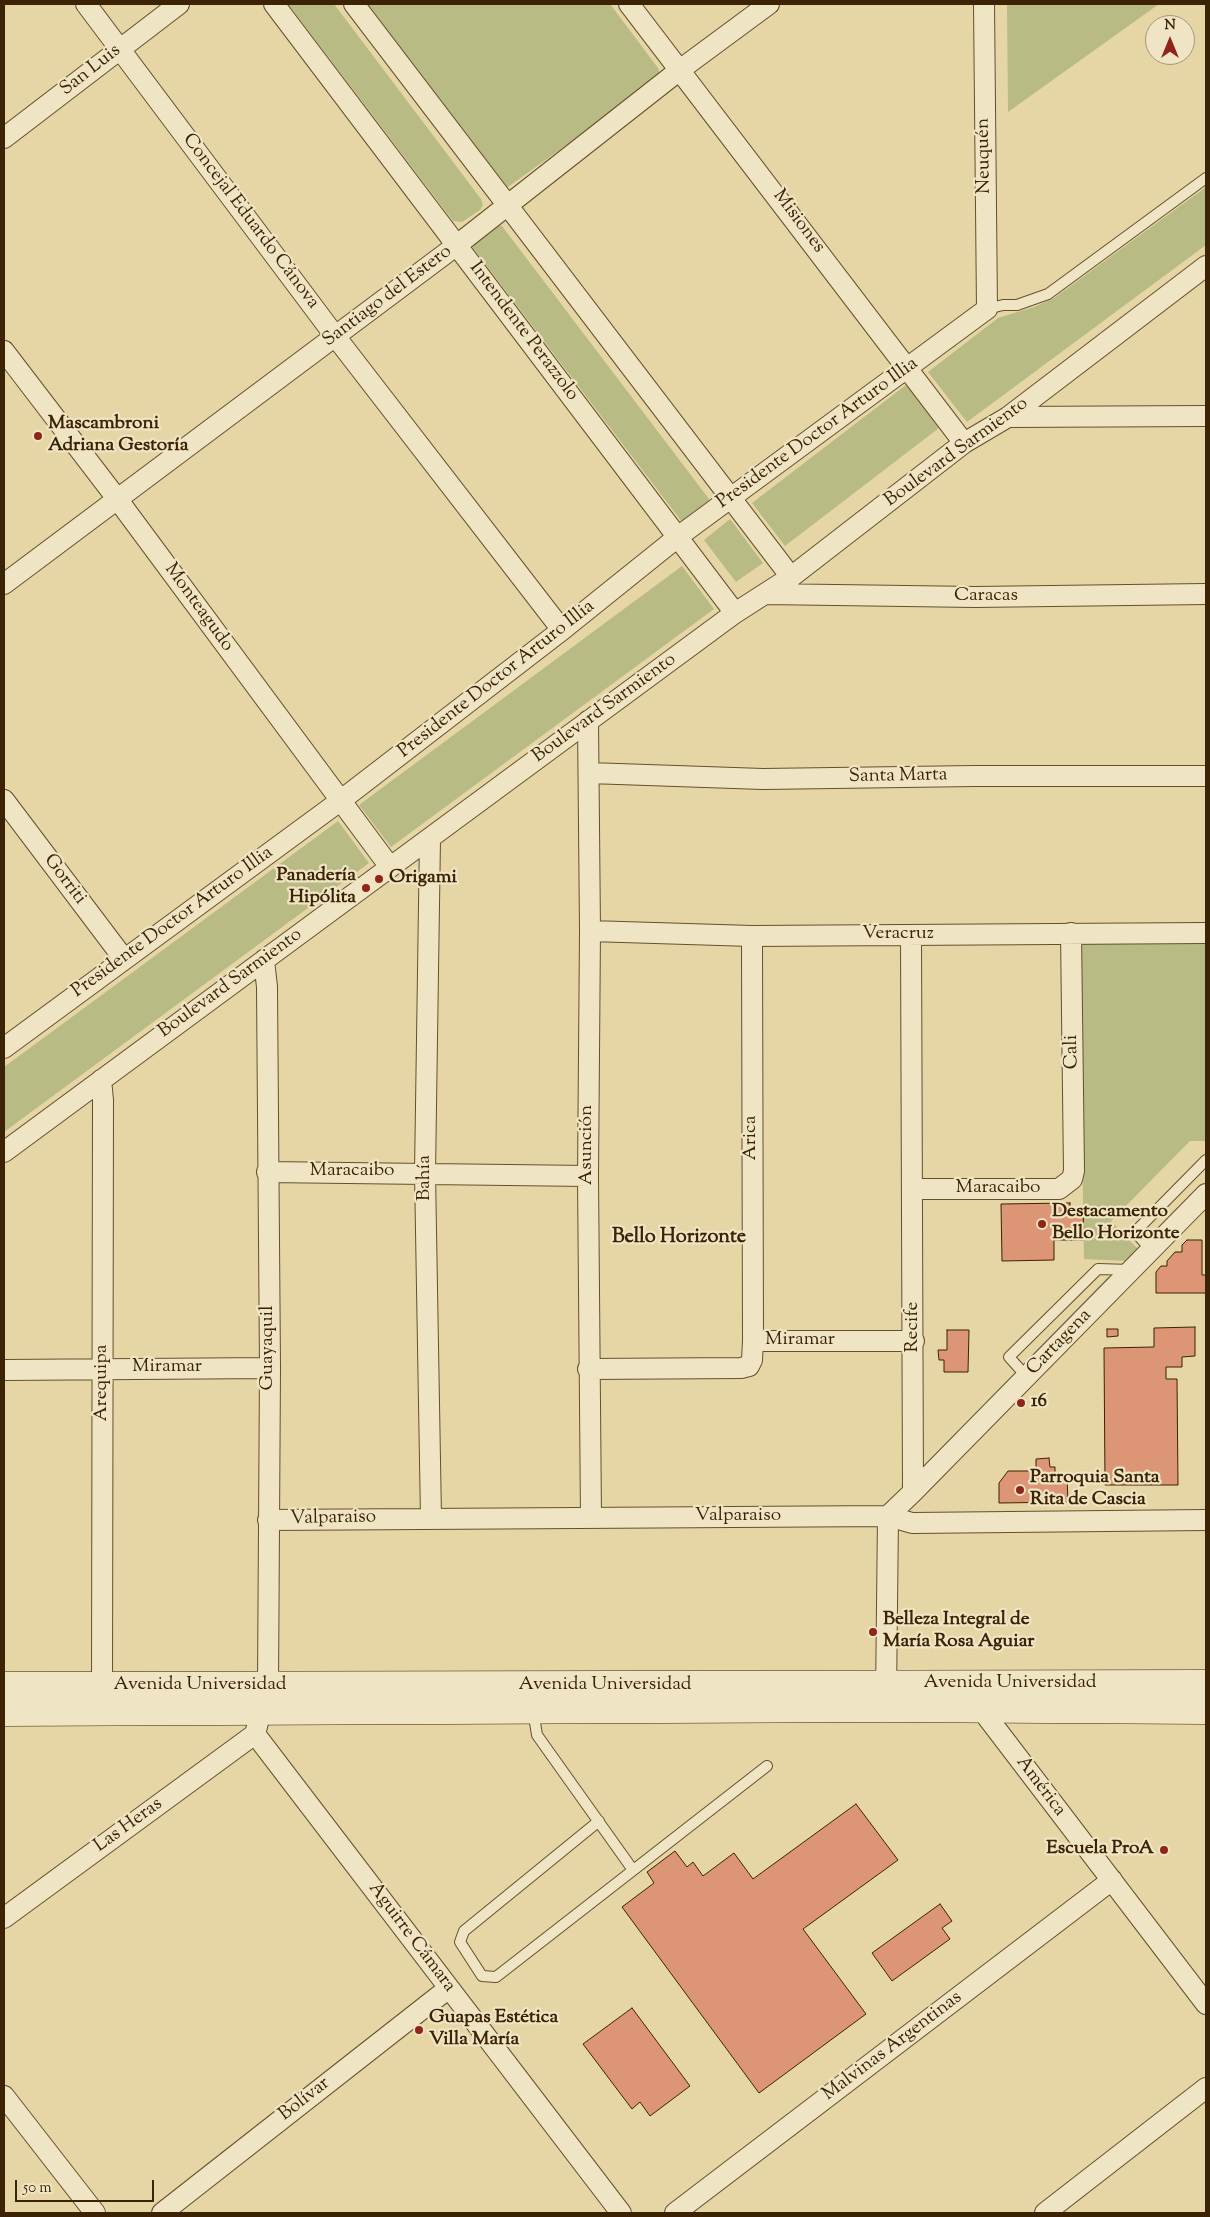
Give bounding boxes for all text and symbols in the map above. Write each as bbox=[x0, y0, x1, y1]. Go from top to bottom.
north arrow bbox=[1145, 15, 1195, 65]
text: N bbox=[1164, 16, 1176, 36]
street label: San Luis bbox=[56, 40, 126, 102]
street label: Neuquén bbox=[973, 118, 997, 194]
street label: Concejal Eduardo Cánova bbox=[177, 130, 323, 314]
street label: Misiones bbox=[767, 186, 829, 258]
street label: Santiago del Estero bbox=[319, 241, 457, 353]
street label: Intendente Perazzolo bbox=[463, 258, 583, 406]
street label: Presidente Doctor Arturo Illia bbox=[713, 353, 923, 515]
street label: Boulevard Sarmiento bbox=[881, 393, 1033, 513]
place label: Mascambroni Adriana Gestoría bbox=[48, 414, 188, 458]
marker: Mascambroni Adriana Gestoría bbox=[32, 430, 44, 442]
street label: Monteagudo bbox=[158, 559, 238, 657]
street label: Caracas bbox=[954, 586, 1018, 608]
street label: Presidente Doctor Arturo Illia bbox=[394, 596, 600, 764]
street label: Boulevard Sarmiento bbox=[529, 649, 681, 769]
street label: Santa Marta bbox=[848, 765, 948, 789]
street label: Presidente Doctor Arturo Illia bbox=[68, 842, 278, 1004]
street label: Gorriti bbox=[38, 850, 90, 910]
place label: Panadería Hipólita bbox=[276, 866, 356, 910]
place label: Origami bbox=[389, 868, 457, 890]
marker: Origami bbox=[373, 873, 385, 885]
marker: Panadería Hipólita bbox=[360, 882, 372, 894]
street label: Boulevard Sarmiento bbox=[155, 924, 307, 1044]
street label: Veracruz bbox=[862, 924, 934, 946]
street label: Cali bbox=[1061, 1035, 1085, 1069]
street label: Asunción bbox=[577, 1105, 599, 1185]
street label: Arica bbox=[741, 1116, 763, 1160]
street label: Bahía bbox=[415, 1155, 437, 1201]
street label: Maracaibo bbox=[310, 1161, 394, 1183]
street label: Maracaibo bbox=[956, 1178, 1040, 1200]
place label: Destacamento Bello Horizonte bbox=[1052, 1202, 1179, 1246]
marker: Destacamento Bello Horizonte bbox=[1036, 1218, 1048, 1230]
district label: Bello Horizonte bbox=[612, 1227, 746, 1251]
street label: Recife bbox=[903, 1302, 925, 1352]
street label: Guayaquil bbox=[258, 1305, 280, 1391]
street label: Cartagena bbox=[1023, 1305, 1097, 1381]
street label: Miramar bbox=[765, 1330, 835, 1352]
street label: Arequipa bbox=[92, 1344, 114, 1422]
street label: Miramar bbox=[132, 1357, 202, 1379]
place label: 16 bbox=[1031, 1392, 1047, 1414]
marker: 16 bbox=[1015, 1397, 1027, 1409]
place label: Parroquia Santa Rita de Cascia bbox=[1030, 1468, 1160, 1512]
marker: Parroquia Santa Rita de Cascia bbox=[1014, 1484, 1026, 1496]
street label: Valparaiso bbox=[695, 1506, 781, 1528]
street label: Valparaiso bbox=[290, 1507, 376, 1531]
place label: Belleza Integral de María Rosa Aguiar bbox=[883, 1610, 1034, 1654]
marker: Belleza Integral de María Rosa Aguiar bbox=[867, 1626, 879, 1638]
street label: Avenida Universidad bbox=[924, 1673, 1096, 1695]
street label: Avenida Universidad bbox=[114, 1675, 286, 1697]
street label: Avenida Universidad bbox=[519, 1675, 691, 1697]
street label: América bbox=[1010, 1752, 1070, 1822]
street label: Las Heras bbox=[90, 1794, 168, 1858]
place label: Escuela ProA bbox=[1046, 1839, 1154, 1861]
marker: Escuela ProA bbox=[1158, 1844, 1170, 1856]
street label: Aguirre Cámara bbox=[362, 1879, 460, 1997]
street label: Malvinas Argentinas bbox=[819, 1987, 967, 2107]
place label: Guapas Estética Villa María bbox=[429, 2008, 558, 2052]
marker: Guapas Estética Villa María bbox=[413, 2024, 425, 2036]
street label: Bolívar bbox=[275, 2073, 335, 2127]
scale bar bbox=[18, 2170, 156, 2202]
text: 50 m bbox=[23, 2178, 52, 2199]

